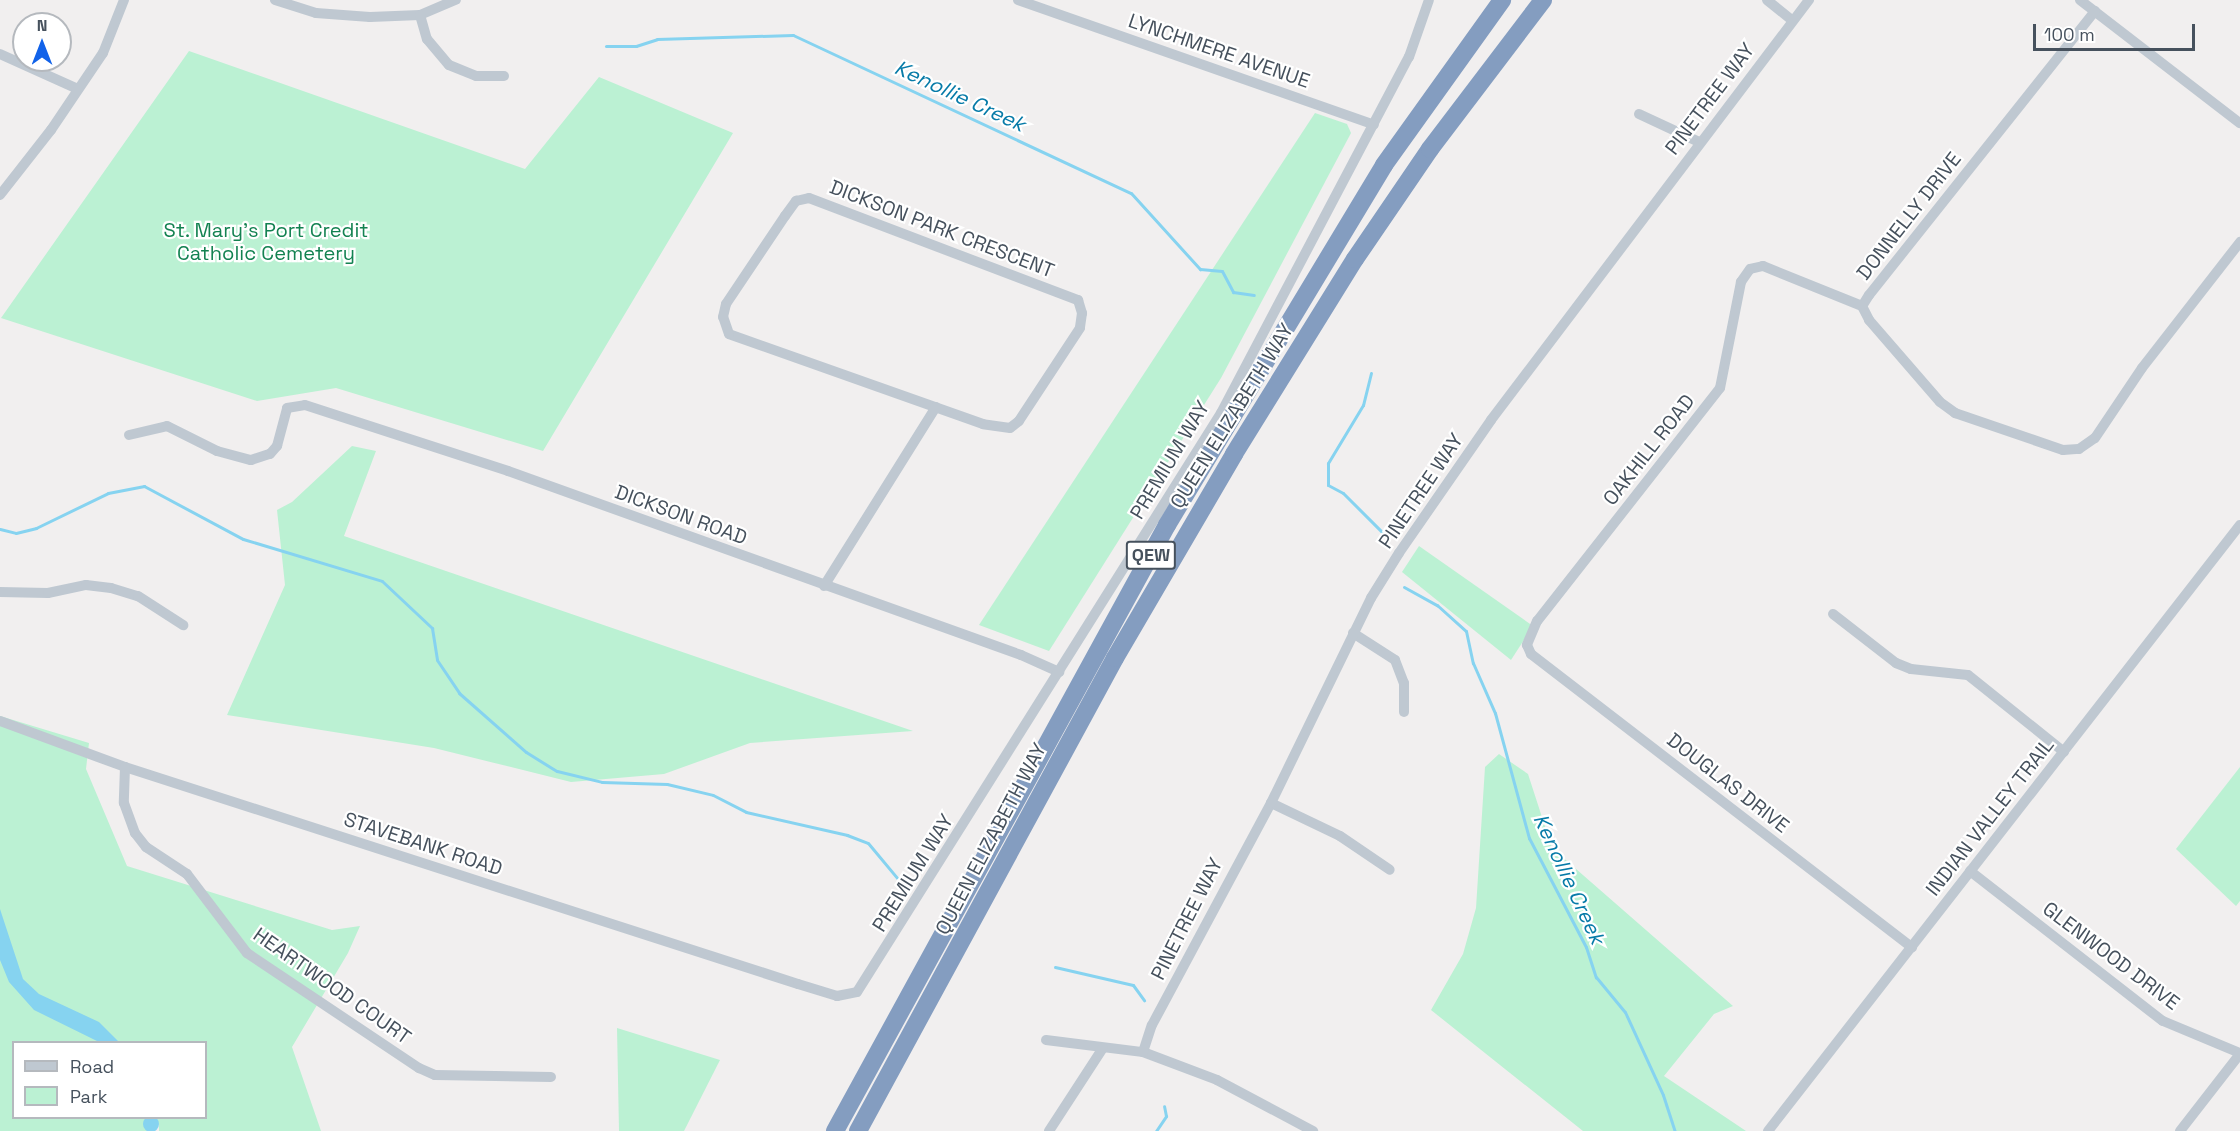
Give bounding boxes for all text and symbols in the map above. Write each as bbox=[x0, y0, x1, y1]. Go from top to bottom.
street label: LYNCHMERE AVENUE bbox=[1125, 9, 1313, 93]
north arrow bbox=[12, 12, 72, 72]
scale bar bbox=[2036, 12, 2198, 50]
text: N bbox=[37, 15, 47, 36]
text: 100 m bbox=[2044, 23, 2095, 46]
street label: PINETREE WAY bbox=[1660, 38, 1760, 160]
water label: Kenollie Creek bbox=[891, 55, 1029, 137]
street label: DONNELLY DRIVE bbox=[1852, 147, 1966, 285]
street label: DICKSON PARK CRESCENT bbox=[826, 175, 1058, 283]
park label: St. Mary's Port Credit Catholic Cemetery bbox=[163, 218, 369, 265]
street label: QUEEN ELIZABETH WAY bbox=[1165, 319, 1299, 513]
street label: OAKHILL ROAD bbox=[1598, 390, 1700, 510]
street label: PREMIUM WAY bbox=[1125, 396, 1215, 524]
street label: PINETREE WAY bbox=[1374, 429, 1468, 553]
street label: DICKSON ROAD bbox=[612, 480, 750, 550]
road number: QEW bbox=[1126, 540, 1176, 570]
street label: DOUGLAS DRIVE bbox=[1662, 728, 1794, 838]
street label: INDIAN VALLEY TRAIL bbox=[1921, 733, 2059, 901]
street label: QUEEN ELIZABETH WAY bbox=[930, 739, 1052, 939]
street label: STAVEBANK ROAD bbox=[341, 807, 505, 881]
street label: PREMIUM WAY bbox=[867, 810, 959, 936]
water label: Kenollie Creek bbox=[1528, 810, 1610, 948]
street label: PINETREE WAY bbox=[1146, 854, 1228, 984]
street label: GLENWOOD DRIVE bbox=[2038, 897, 2184, 1015]
street label: HEARTWOOD COURT bbox=[249, 923, 415, 1049]
legend bbox=[12, 1041, 207, 1119]
text: Road bbox=[70, 1055, 114, 1078]
text: Park bbox=[70, 1085, 107, 1108]

